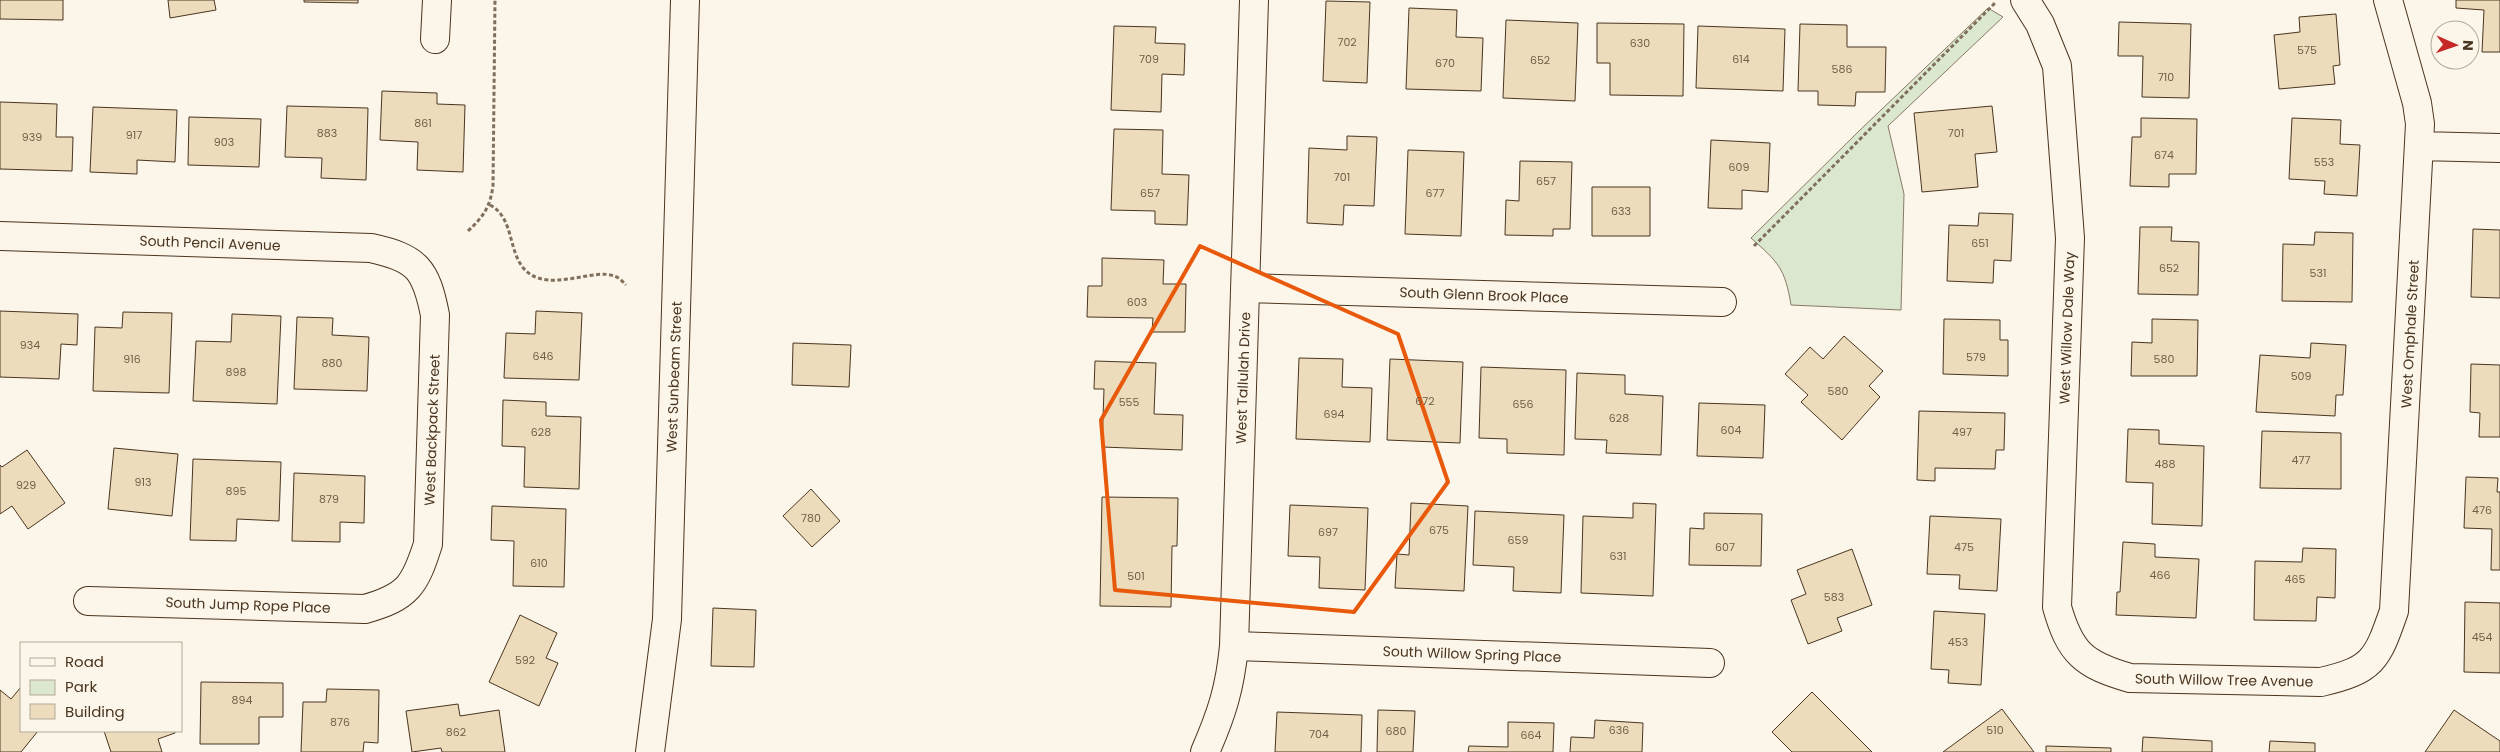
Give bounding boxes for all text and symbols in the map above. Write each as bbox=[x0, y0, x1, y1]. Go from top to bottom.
north arrow bbox=[2430, 20, 2480, 70]
house number: 702 bbox=[1337, 34, 1357, 50]
house number: 630 bbox=[1630, 35, 1650, 51]
text: N bbox=[2458, 40, 2478, 51]
house number: 575 bbox=[2297, 42, 2317, 58]
house number: 709 bbox=[1139, 51, 1159, 67]
house number: 614 bbox=[1732, 51, 1750, 67]
house number: 652 bbox=[1530, 52, 1550, 68]
house number: 670 bbox=[1435, 55, 1455, 71]
house number: 586 bbox=[1832, 61, 1852, 77]
house number: 710 bbox=[2158, 69, 2174, 85]
house number: 861 bbox=[414, 115, 432, 131]
house number: 883 bbox=[317, 125, 337, 141]
house number: 701 bbox=[1948, 125, 1964, 141]
house number: 917 bbox=[126, 127, 142, 143]
house number: 939 bbox=[22, 129, 42, 145]
house number: 903 bbox=[214, 134, 234, 150]
house number: 674 bbox=[2154, 147, 2174, 163]
house number: 553 bbox=[2314, 154, 2334, 170]
house number: 609 bbox=[1729, 159, 1749, 175]
house number: 701 bbox=[1334, 169, 1350, 185]
house number: 657 bbox=[1536, 173, 1556, 189]
house number: 657 bbox=[1140, 185, 1160, 201]
house number: 677 bbox=[1426, 185, 1445, 201]
house number: 633 bbox=[1611, 203, 1631, 219]
street label: South Pencil Avenue bbox=[139, 231, 281, 255]
house number: 651 bbox=[1971, 235, 1989, 251]
street label: West Willow Dale Way bbox=[2054, 251, 2080, 405]
street label: West Omphale Street bbox=[2396, 259, 2424, 409]
house number: 652 bbox=[2159, 260, 2179, 276]
house number: 531 bbox=[2310, 265, 2326, 281]
street label: South Glenn Brook Place bbox=[1399, 282, 1569, 308]
house number: 603 bbox=[1127, 294, 1147, 310]
street label: West Sunbeam Street bbox=[661, 301, 687, 453]
street label: West Tallulah Drive bbox=[1231, 311, 1255, 444]
house number: 934 bbox=[20, 337, 40, 353]
house number: 646 bbox=[533, 348, 553, 364]
house number: 579 bbox=[1966, 349, 1986, 365]
house number: 916 bbox=[123, 351, 141, 367]
house number: 580 bbox=[2154, 351, 2174, 367]
street label: West Backpack Street bbox=[419, 354, 445, 506]
house number: 880 bbox=[322, 355, 342, 371]
house number: 898 bbox=[226, 364, 246, 380]
house number: 509 bbox=[2291, 368, 2311, 384]
house number: 580 bbox=[1828, 383, 1848, 399]
house number: 672 bbox=[1415, 393, 1435, 409]
house number: 555 bbox=[1119, 394, 1139, 410]
house number: 656 bbox=[1513, 396, 1533, 412]
house number: 694 bbox=[1324, 406, 1344, 422]
house number: 628 bbox=[1609, 410, 1629, 426]
house number: 604 bbox=[1721, 422, 1741, 438]
house number: 628 bbox=[531, 424, 551, 440]
house number: 497 bbox=[1952, 424, 1972, 440]
house number: 477 bbox=[2292, 452, 2310, 468]
house number: 488 bbox=[2155, 456, 2175, 472]
house number: 913 bbox=[135, 474, 151, 490]
house number: 929 bbox=[16, 477, 36, 493]
house number: 895 bbox=[226, 483, 246, 499]
house number: 879 bbox=[319, 491, 339, 507]
house number: 476 bbox=[2472, 502, 2492, 518]
house number: 780 bbox=[801, 510, 821, 526]
house number: 675 bbox=[1429, 522, 1449, 538]
house number: 697 bbox=[1318, 524, 1338, 540]
house number: 659 bbox=[1508, 532, 1528, 548]
house number: 607 bbox=[1715, 539, 1735, 555]
house number: 475 bbox=[1954, 539, 1974, 555]
house number: 631 bbox=[1610, 548, 1626, 564]
house number: 610 bbox=[530, 555, 548, 571]
house number: 466 bbox=[2150, 567, 2170, 583]
house number: 501 bbox=[1127, 568, 1145, 584]
house number: 465 bbox=[2285, 571, 2305, 587]
house number: 583 bbox=[1824, 589, 1844, 605]
street label: South Jump Rope Place bbox=[165, 592, 331, 618]
house number: 454 bbox=[2472, 629, 2492, 645]
house number: 453 bbox=[1948, 634, 1968, 650]
street label: South Willow Spring Place bbox=[1382, 641, 1562, 667]
legend bbox=[20, 642, 182, 732]
text: Road bbox=[65, 651, 104, 672]
house number: 592 bbox=[515, 652, 535, 668]
street label: South Willow Tree Avenue bbox=[2135, 668, 2314, 692]
text: Park bbox=[65, 676, 97, 697]
house number: 894 bbox=[232, 692, 252, 708]
text: Building bbox=[65, 701, 125, 722]
house number: 876 bbox=[330, 714, 350, 730]
house number: 636 bbox=[1609, 722, 1629, 738]
house number: 510 bbox=[1986, 722, 2004, 738]
house number: 680 bbox=[1386, 723, 1407, 739]
house number: 862 bbox=[446, 724, 466, 740]
house number: 704 bbox=[1309, 726, 1329, 742]
house number: 664 bbox=[1521, 727, 1542, 743]

